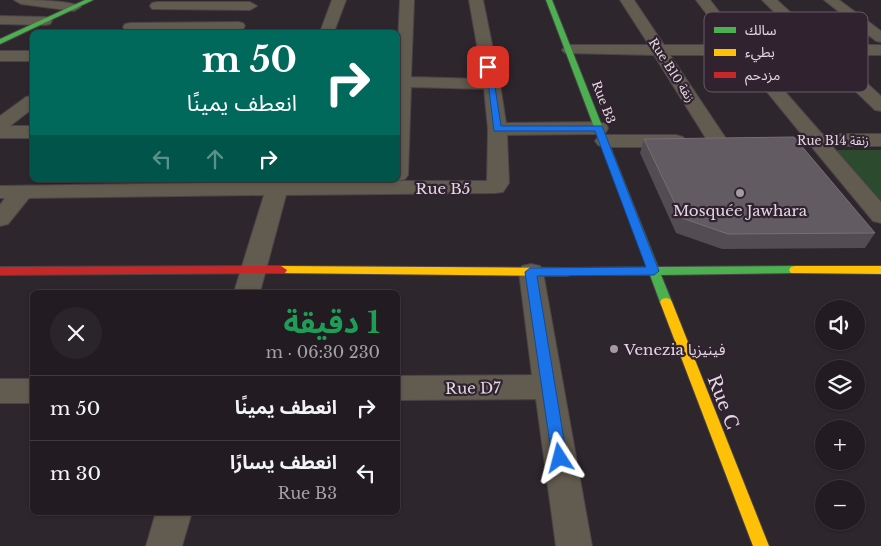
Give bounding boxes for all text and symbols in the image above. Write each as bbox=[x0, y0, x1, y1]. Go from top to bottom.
legend bbox=[704, 12, 868, 92]
text: سالك bbox=[745, 21, 777, 39]
street label: Rue B10 زنقة bbox=[646, 35, 698, 105]
text: 50 m bbox=[202, 38, 297, 81]
text: بطيء bbox=[745, 43, 775, 63]
pin bbox=[467, 46, 509, 88]
icon: right bbox=[315, 50, 380, 115]
icon: arrive bbox=[474, 53, 502, 81]
text: مزدحم bbox=[745, 66, 780, 86]
street label: Rue B3 bbox=[589, 79, 619, 125]
text: انعطف يمينًا bbox=[187, 90, 297, 117]
street label: Rue B14 زنقة bbox=[797, 133, 869, 148]
icon: left bbox=[148, 145, 176, 173]
icon: ahead bbox=[201, 145, 229, 173]
icon: right bbox=[254, 145, 282, 173]
street label: Rue B5 bbox=[416, 179, 470, 198]
marker: Mosquée Jawhara bbox=[734, 187, 746, 199]
place label: Mosquée Jawhara bbox=[673, 201, 808, 220]
map controls bbox=[815, 300, 865, 530]
button: sound bbox=[815, 300, 865, 350]
text: 1 دقيقة bbox=[283, 304, 380, 341]
button: close bbox=[50, 307, 102, 359]
place label: Venezia فينيزيا bbox=[623, 340, 726, 359]
text: 230 m · 06:30 bbox=[266, 342, 380, 362]
marker: Venezia فينيزيا bbox=[608, 343, 620, 355]
button: layers bbox=[815, 360, 865, 410]
street label: Rue C bbox=[703, 372, 743, 432]
street label: Rue D7 bbox=[445, 378, 501, 398]
icon: right bbox=[352, 394, 380, 422]
text: انعطف يمينًا bbox=[235, 396, 337, 419]
text: 50 m bbox=[50, 397, 100, 420]
button: + bbox=[815, 420, 865, 470]
position arrow bbox=[533, 431, 585, 483]
text: انعطف يسارًا bbox=[230, 451, 337, 474]
icon: left bbox=[352, 459, 380, 487]
text: 30 m bbox=[50, 462, 101, 485]
button: − bbox=[815, 480, 865, 530]
text: Rue B3 bbox=[278, 483, 337, 503]

